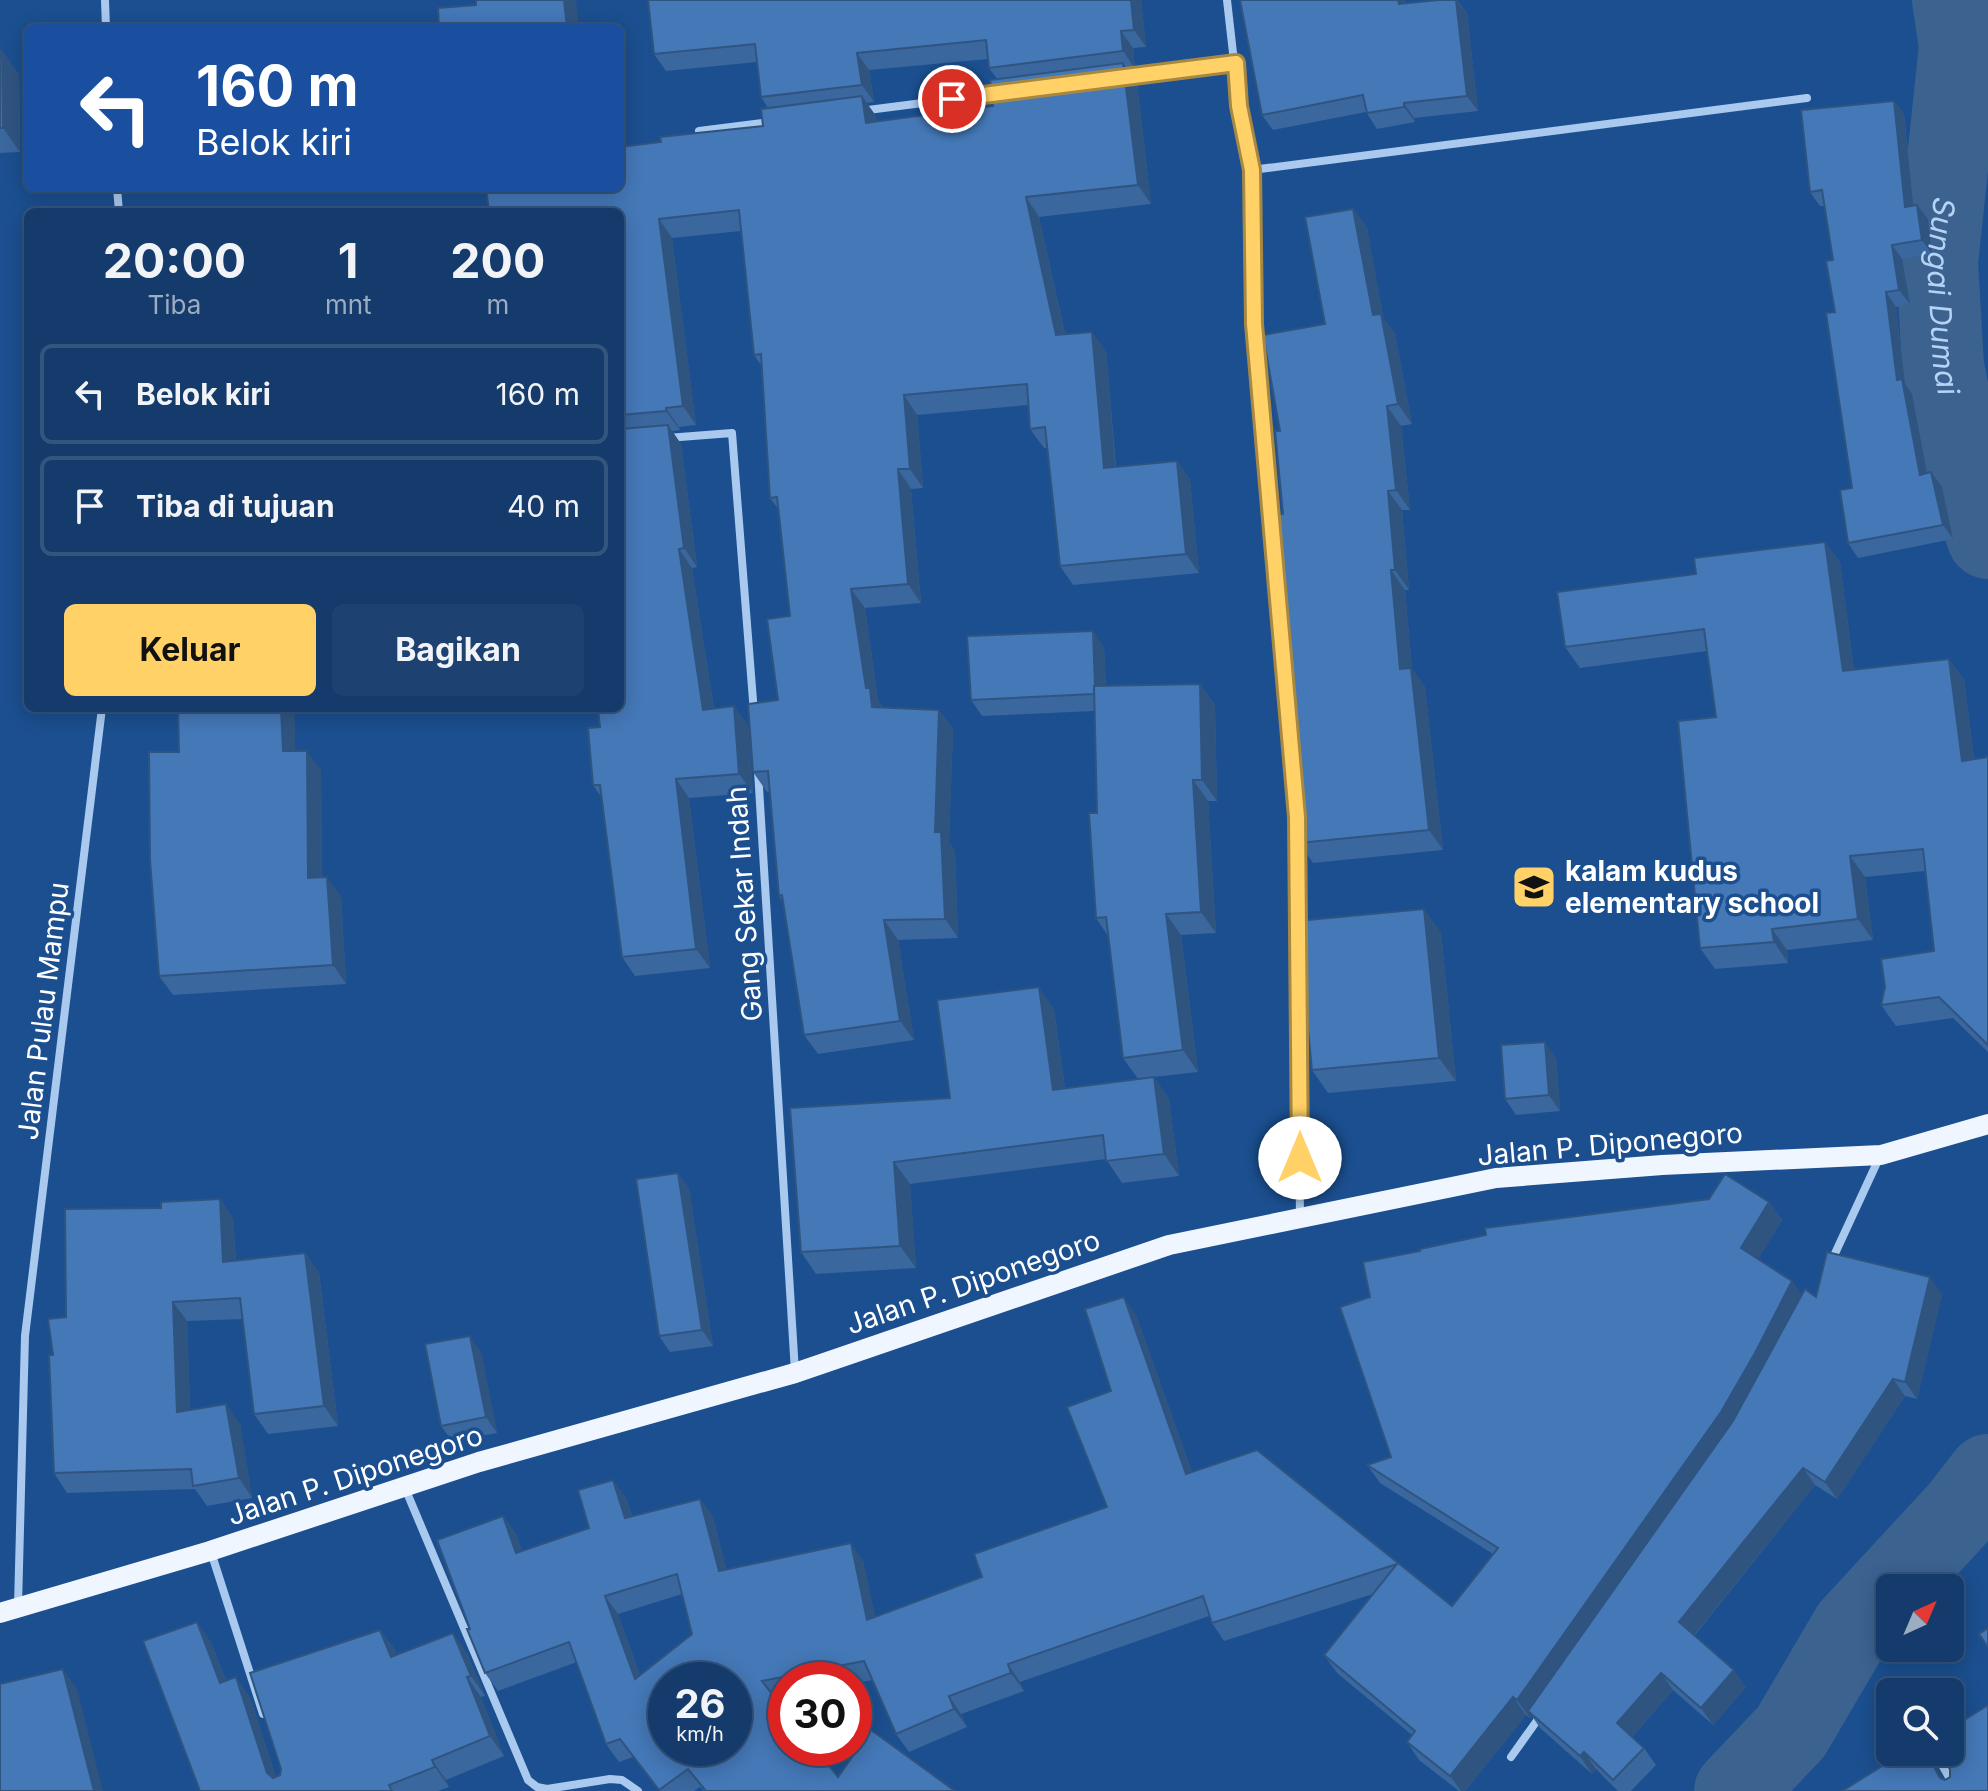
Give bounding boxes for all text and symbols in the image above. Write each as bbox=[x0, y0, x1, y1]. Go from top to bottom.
text: 160 m bbox=[196, 52, 359, 120]
icon: left bbox=[64, 56, 168, 160]
pin bbox=[918, 65, 986, 133]
icon: arrive bbox=[930, 77, 974, 121]
text: Belok kiri bbox=[196, 120, 352, 164]
water label: Sungai Dumai bbox=[1919, 195, 1967, 399]
text: 20:00 bbox=[103, 231, 246, 290]
text: 1 bbox=[338, 231, 359, 290]
text: 200 bbox=[450, 231, 545, 290]
text: Tiba bbox=[148, 289, 201, 320]
text: mnt bbox=[325, 289, 372, 320]
text: m bbox=[486, 289, 509, 320]
icon: left bbox=[68, 372, 112, 416]
text: Belok kiri bbox=[136, 376, 271, 412]
text: 160 m bbox=[496, 376, 580, 412]
icon: arrive bbox=[68, 484, 112, 528]
text: Tiba di tujuan bbox=[136, 488, 335, 524]
text: 40 m bbox=[507, 488, 580, 524]
button: Keluar bbox=[64, 604, 316, 696]
button: Bagikan bbox=[332, 604, 584, 696]
street label: Gang Sekar Indah bbox=[719, 785, 769, 1023]
place label: kalam kudus elementary school bbox=[1565, 854, 1819, 920]
school or university icon: kalam kudus elementary school bbox=[1510, 863, 1558, 911]
street label: Jalan Pulau Mampu bbox=[10, 880, 76, 1142]
street label: Jalan P. Diponegoro bbox=[1476, 1115, 1744, 1173]
position arrow bbox=[1258, 1116, 1342, 1200]
street label: Jalan P. Diponegoro bbox=[842, 1223, 1104, 1341]
street label: Jalan P. Diponegoro bbox=[223, 1418, 487, 1532]
north arrow bbox=[1876, 1574, 1964, 1662]
map controls bbox=[1876, 1574, 1964, 1766]
speed limit sign: 30 bbox=[768, 1662, 872, 1766]
button: search bbox=[1876, 1678, 1964, 1766]
text: 26 bbox=[674, 1679, 726, 1728]
text: km/h bbox=[676, 1722, 724, 1746]

